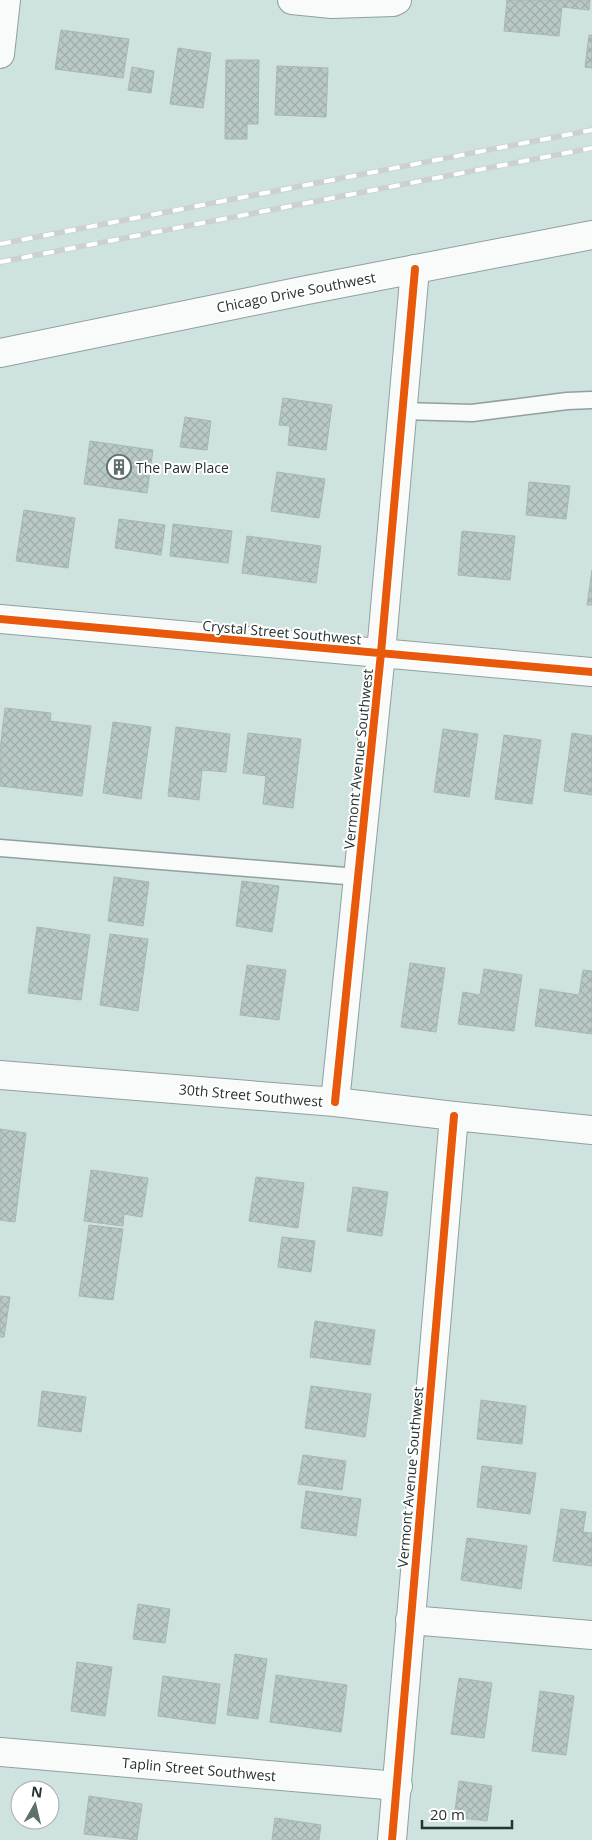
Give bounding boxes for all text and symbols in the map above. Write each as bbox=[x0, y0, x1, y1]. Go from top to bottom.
street label: Chicago Drive Southwest bbox=[215, 267, 377, 317]
building icon: The Paw Place bbox=[106, 454, 132, 480]
place label: The Paw Place bbox=[136, 458, 229, 477]
street label: Crystal Street Southwest bbox=[202, 616, 362, 648]
street label: Vermont Avenue Southwest bbox=[339, 668, 377, 850]
street label: 30th Street Southwest bbox=[178, 1079, 324, 1111]
street label: Vermont Avenue Southwest bbox=[393, 1386, 427, 1568]
street label: Taplin Street Southwest bbox=[121, 1753, 277, 1785]
north arrow bbox=[10, 1780, 60, 1830]
text: N bbox=[30, 1781, 44, 1802]
scale bar bbox=[422, 1798, 512, 1830]
text: 20 m bbox=[430, 1804, 465, 1824]

